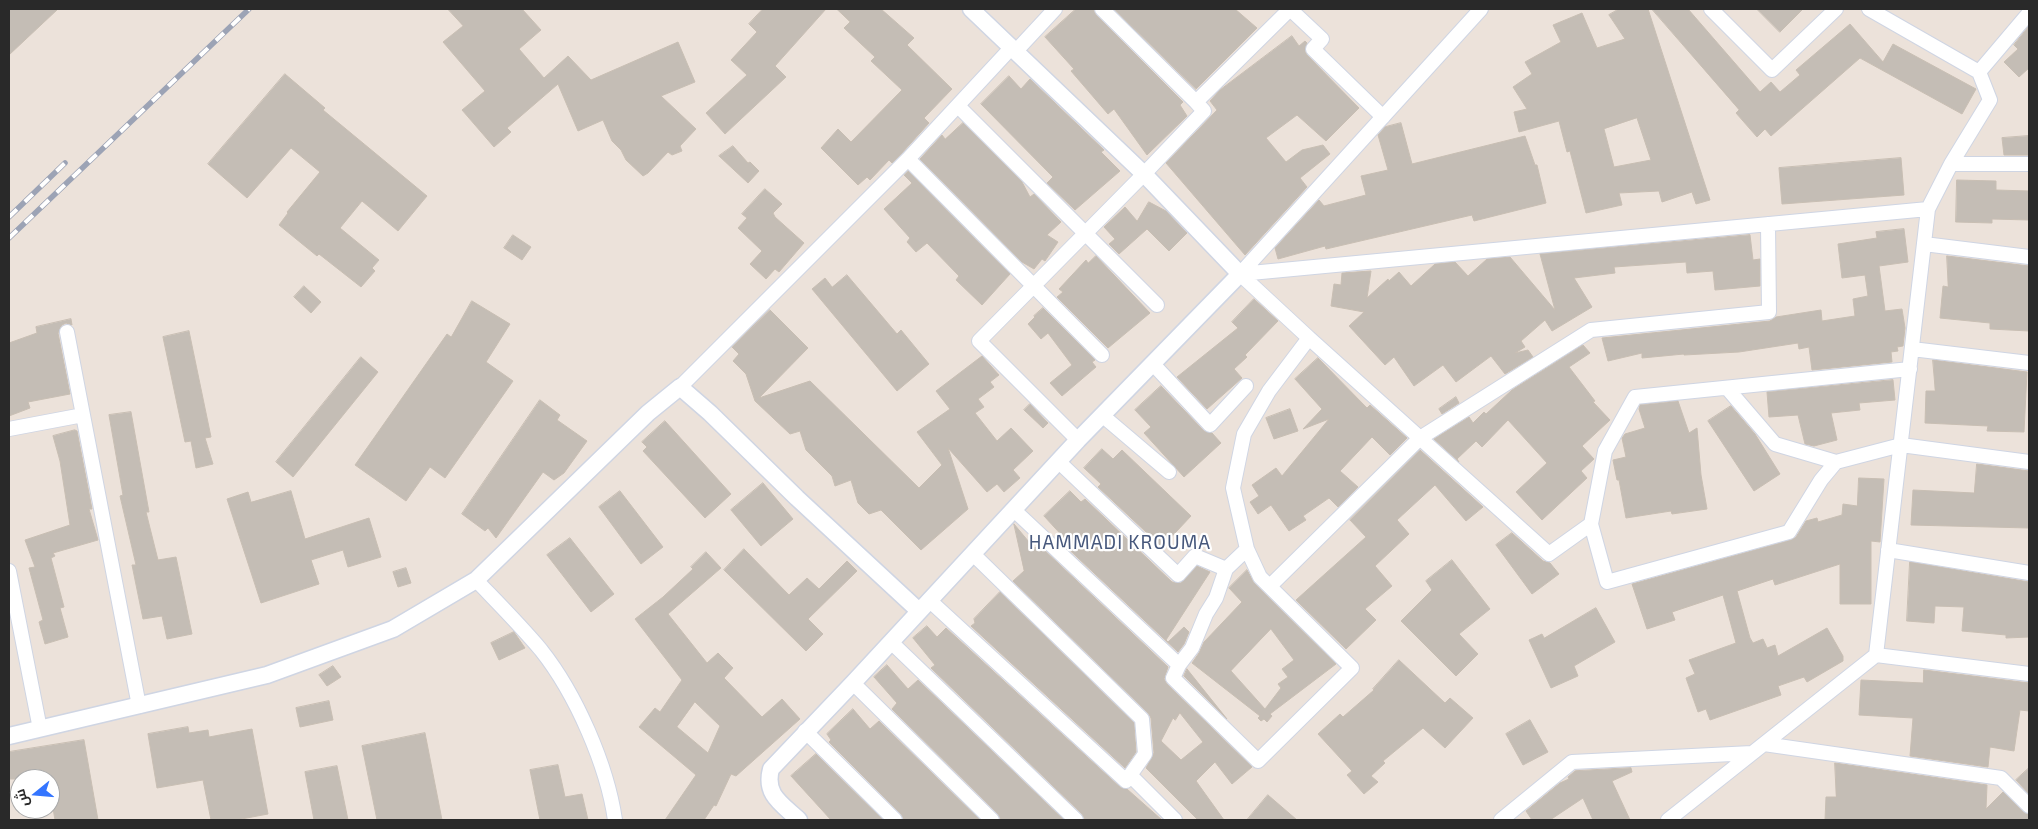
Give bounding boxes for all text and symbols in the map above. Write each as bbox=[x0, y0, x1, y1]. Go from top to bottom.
district label: HAMMADI KROUMA bbox=[1027, 532, 1213, 554]
north arrow bbox=[10, 769, 60, 819]
text: ش bbox=[10, 787, 32, 809]

